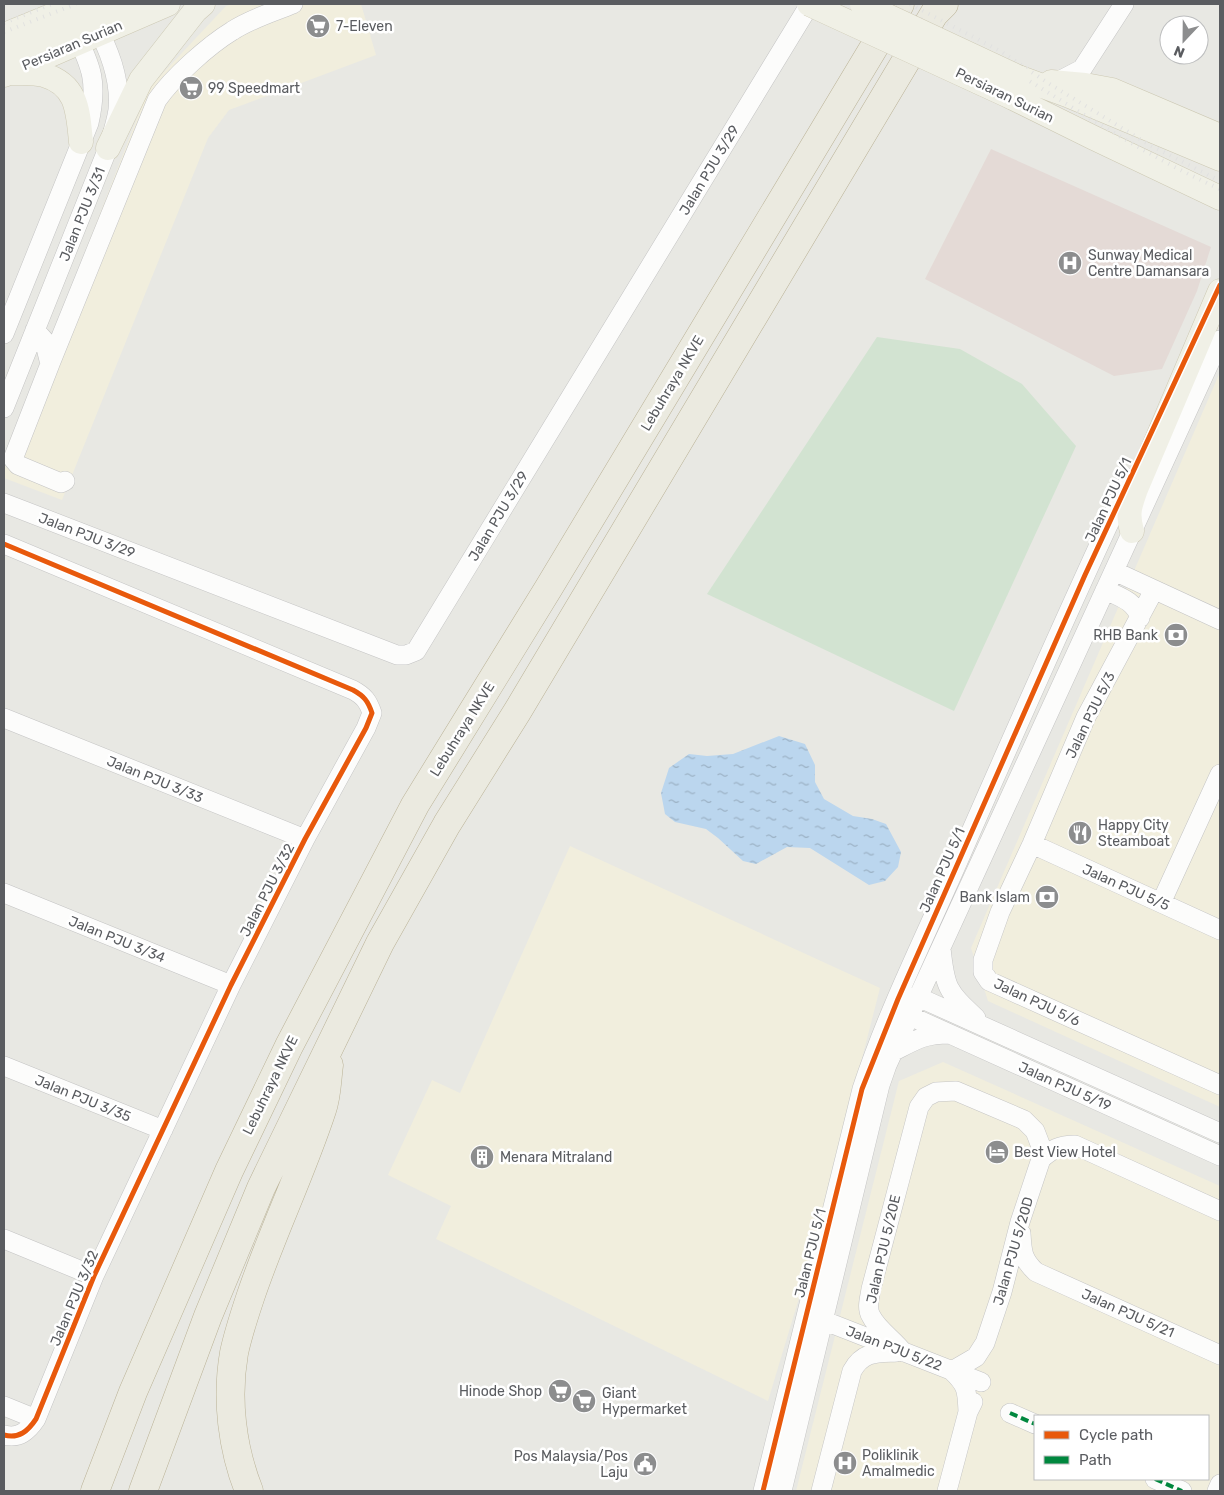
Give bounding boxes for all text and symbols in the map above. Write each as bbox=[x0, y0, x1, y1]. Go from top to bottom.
supermarket icon: 7-Eleven bbox=[305, 13, 331, 39]
north arrow bbox=[1159, 15, 1209, 65]
street label: Persiaran Surian bbox=[20, 17, 125, 74]
place label: 7-Eleven bbox=[336, 18, 393, 35]
text: N bbox=[1171, 42, 1187, 61]
street label: Persiaran Surian bbox=[953, 64, 1057, 127]
supermarket icon: 99 Speedmart bbox=[178, 75, 204, 101]
place label: 99 Speedmart bbox=[208, 80, 301, 97]
street label: Jalan PJU 3/29 bbox=[676, 122, 743, 218]
street label: Jalan PJU 3/31 bbox=[56, 165, 109, 264]
place label: Sunway Medical Centre Damansara bbox=[1088, 247, 1209, 280]
hospital icon: Sunway Medical Centre Damansara bbox=[1057, 250, 1083, 276]
street label: Lebuhraya NKVE bbox=[637, 333, 708, 434]
street label: Jalan PJU 5/1 bbox=[1081, 455, 1135, 545]
street label: Jalan PJU 3/29 bbox=[465, 468, 532, 564]
street label: Jalan PJU 3/29 bbox=[36, 509, 137, 562]
bank icon: RHB Bank bbox=[1163, 622, 1189, 648]
place label: RHB Bank bbox=[1093, 627, 1159, 644]
street label: Jalan PJU 5/3 bbox=[1062, 669, 1119, 761]
street label: Lebuhraya NKVE bbox=[427, 679, 498, 780]
street label: Jalan PJU 3/33 bbox=[104, 752, 205, 807]
place label: Happy City Steamboat bbox=[1098, 817, 1170, 850]
restaurant icon: Happy City Steamboat bbox=[1067, 820, 1093, 846]
street label: Jalan PJU 5/1 bbox=[916, 825, 969, 915]
street label: Jalan PJU 3/32 bbox=[237, 841, 298, 940]
street label: Jalan PJU 5/5 bbox=[1080, 861, 1172, 914]
bank icon: Bank Islam bbox=[1034, 884, 1060, 910]
place label: Bank Islam bbox=[959, 889, 1030, 906]
street label: Jalan PJU 3/34 bbox=[66, 912, 168, 967]
street label: Jalan PJU 5/6 bbox=[991, 975, 1083, 1030]
street label: Lebuhraya NKVE bbox=[239, 1033, 302, 1138]
street label: Jalan PJU 5/19 bbox=[1016, 1058, 1114, 1115]
street label: Jalan PJU 3/35 bbox=[32, 1071, 133, 1126]
hotel icon: Best View Hotel bbox=[984, 1139, 1010, 1165]
building icon: Menara Mitraland bbox=[469, 1144, 495, 1170]
place label: Best View Hotel bbox=[1014, 1144, 1116, 1161]
place label: Menara Mitraland bbox=[500, 1149, 612, 1166]
street label: Jalan PJU 5/20E bbox=[863, 1193, 904, 1305]
street label: Jalan PJU 5/20D bbox=[990, 1195, 1037, 1307]
street label: Jalan PJU 5/1 bbox=[791, 1207, 830, 1300]
street label: Jalan PJU 3/32 bbox=[47, 1248, 102, 1349]
street label: Jalan PJU 5/21 bbox=[1079, 1285, 1177, 1341]
street label: Jalan PJU 5/22 bbox=[843, 1322, 944, 1375]
supermarket icon: Hinode Shop bbox=[547, 1378, 573, 1404]
place label: Hinode Shop bbox=[459, 1383, 542, 1400]
place label: Giant Hypermarket bbox=[602, 1385, 687, 1418]
supermarket icon: Giant Hypermarket bbox=[571, 1388, 597, 1414]
legend bbox=[1034, 1415, 1209, 1480]
text: Cycle path bbox=[1079, 1426, 1153, 1444]
place label: Poliklinik Amalmedic bbox=[862, 1447, 935, 1480]
place label: Pos Malaysia/Pos Laju bbox=[514, 1448, 628, 1481]
hospital icon: Poliklinik Amalmedic bbox=[832, 1450, 858, 1476]
public building icon: Pos Malaysia/Pos Laju bbox=[632, 1451, 658, 1477]
text: Path bbox=[1079, 1451, 1112, 1469]

